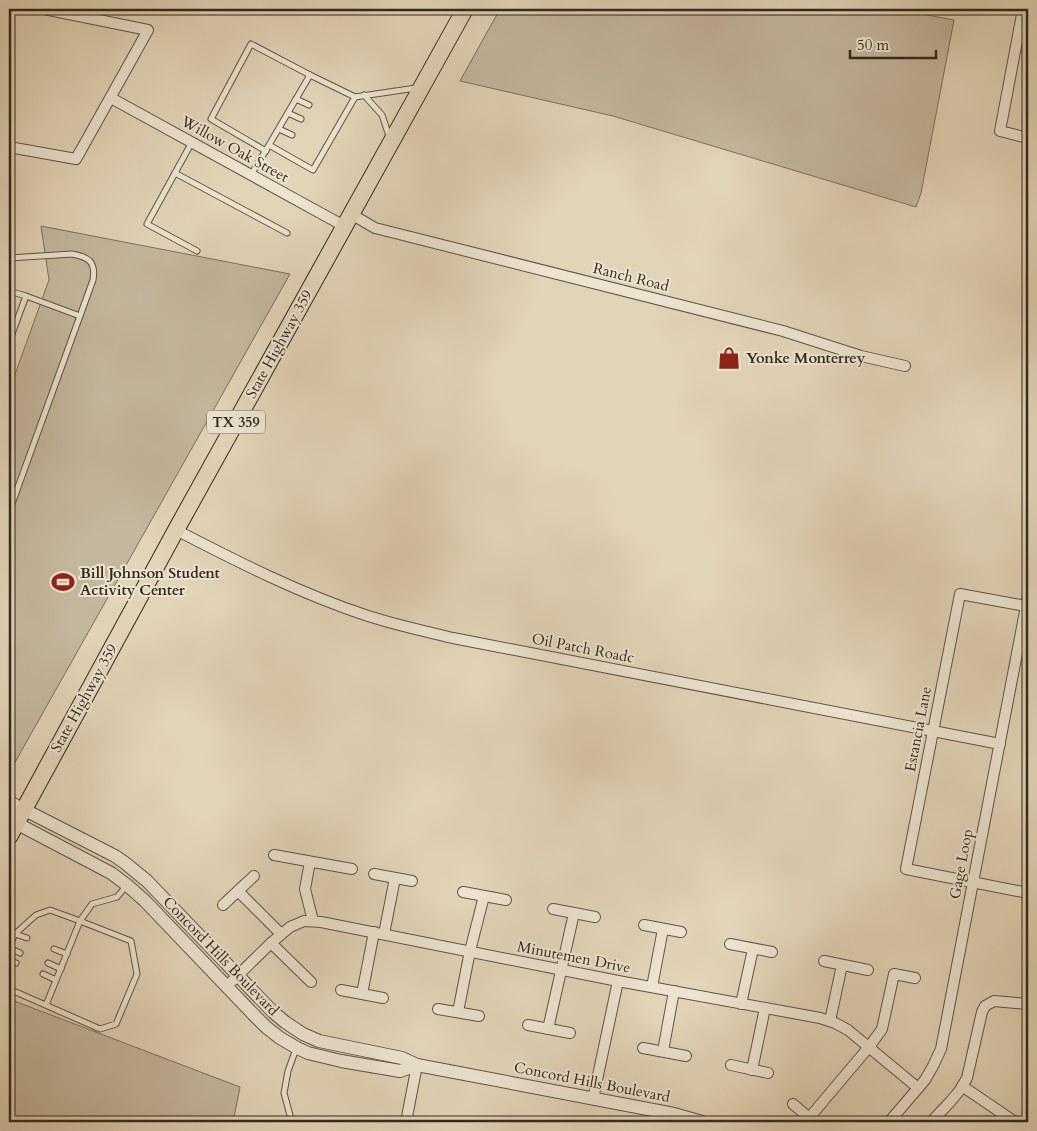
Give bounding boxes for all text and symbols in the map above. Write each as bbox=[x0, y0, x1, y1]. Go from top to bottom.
scale bar bbox=[850, 28, 936, 60]
text: 50 m bbox=[857, 35, 889, 55]
street label: Willow Oak Street bbox=[177, 111, 293, 187]
street label: Ranch Road bbox=[591, 258, 671, 296]
street label: State Highway 359 bbox=[241, 286, 317, 402]
shop icon: Yonke Monterrey bbox=[716, 345, 742, 371]
place label: Yonke Monterrey bbox=[746, 348, 866, 368]
road number: TX 359 bbox=[207, 411, 265, 434]
place label: Bill Johnson Student Activity Center bbox=[80, 563, 220, 600]
sports icon: Bill Johnson Student Activity Center bbox=[50, 569, 76, 595]
street label: Oil Patch Roadc bbox=[530, 628, 636, 668]
street label: State Highway 359 bbox=[46, 640, 122, 756]
street label: Estancia Lane bbox=[900, 684, 936, 773]
street label: Gage Loop bbox=[944, 827, 978, 901]
street label: Concord Hills Boulevard bbox=[159, 892, 283, 1020]
street label: Minutemen Drive bbox=[516, 936, 633, 978]
street label: Concord Hills Boulevard bbox=[512, 1057, 672, 1107]

